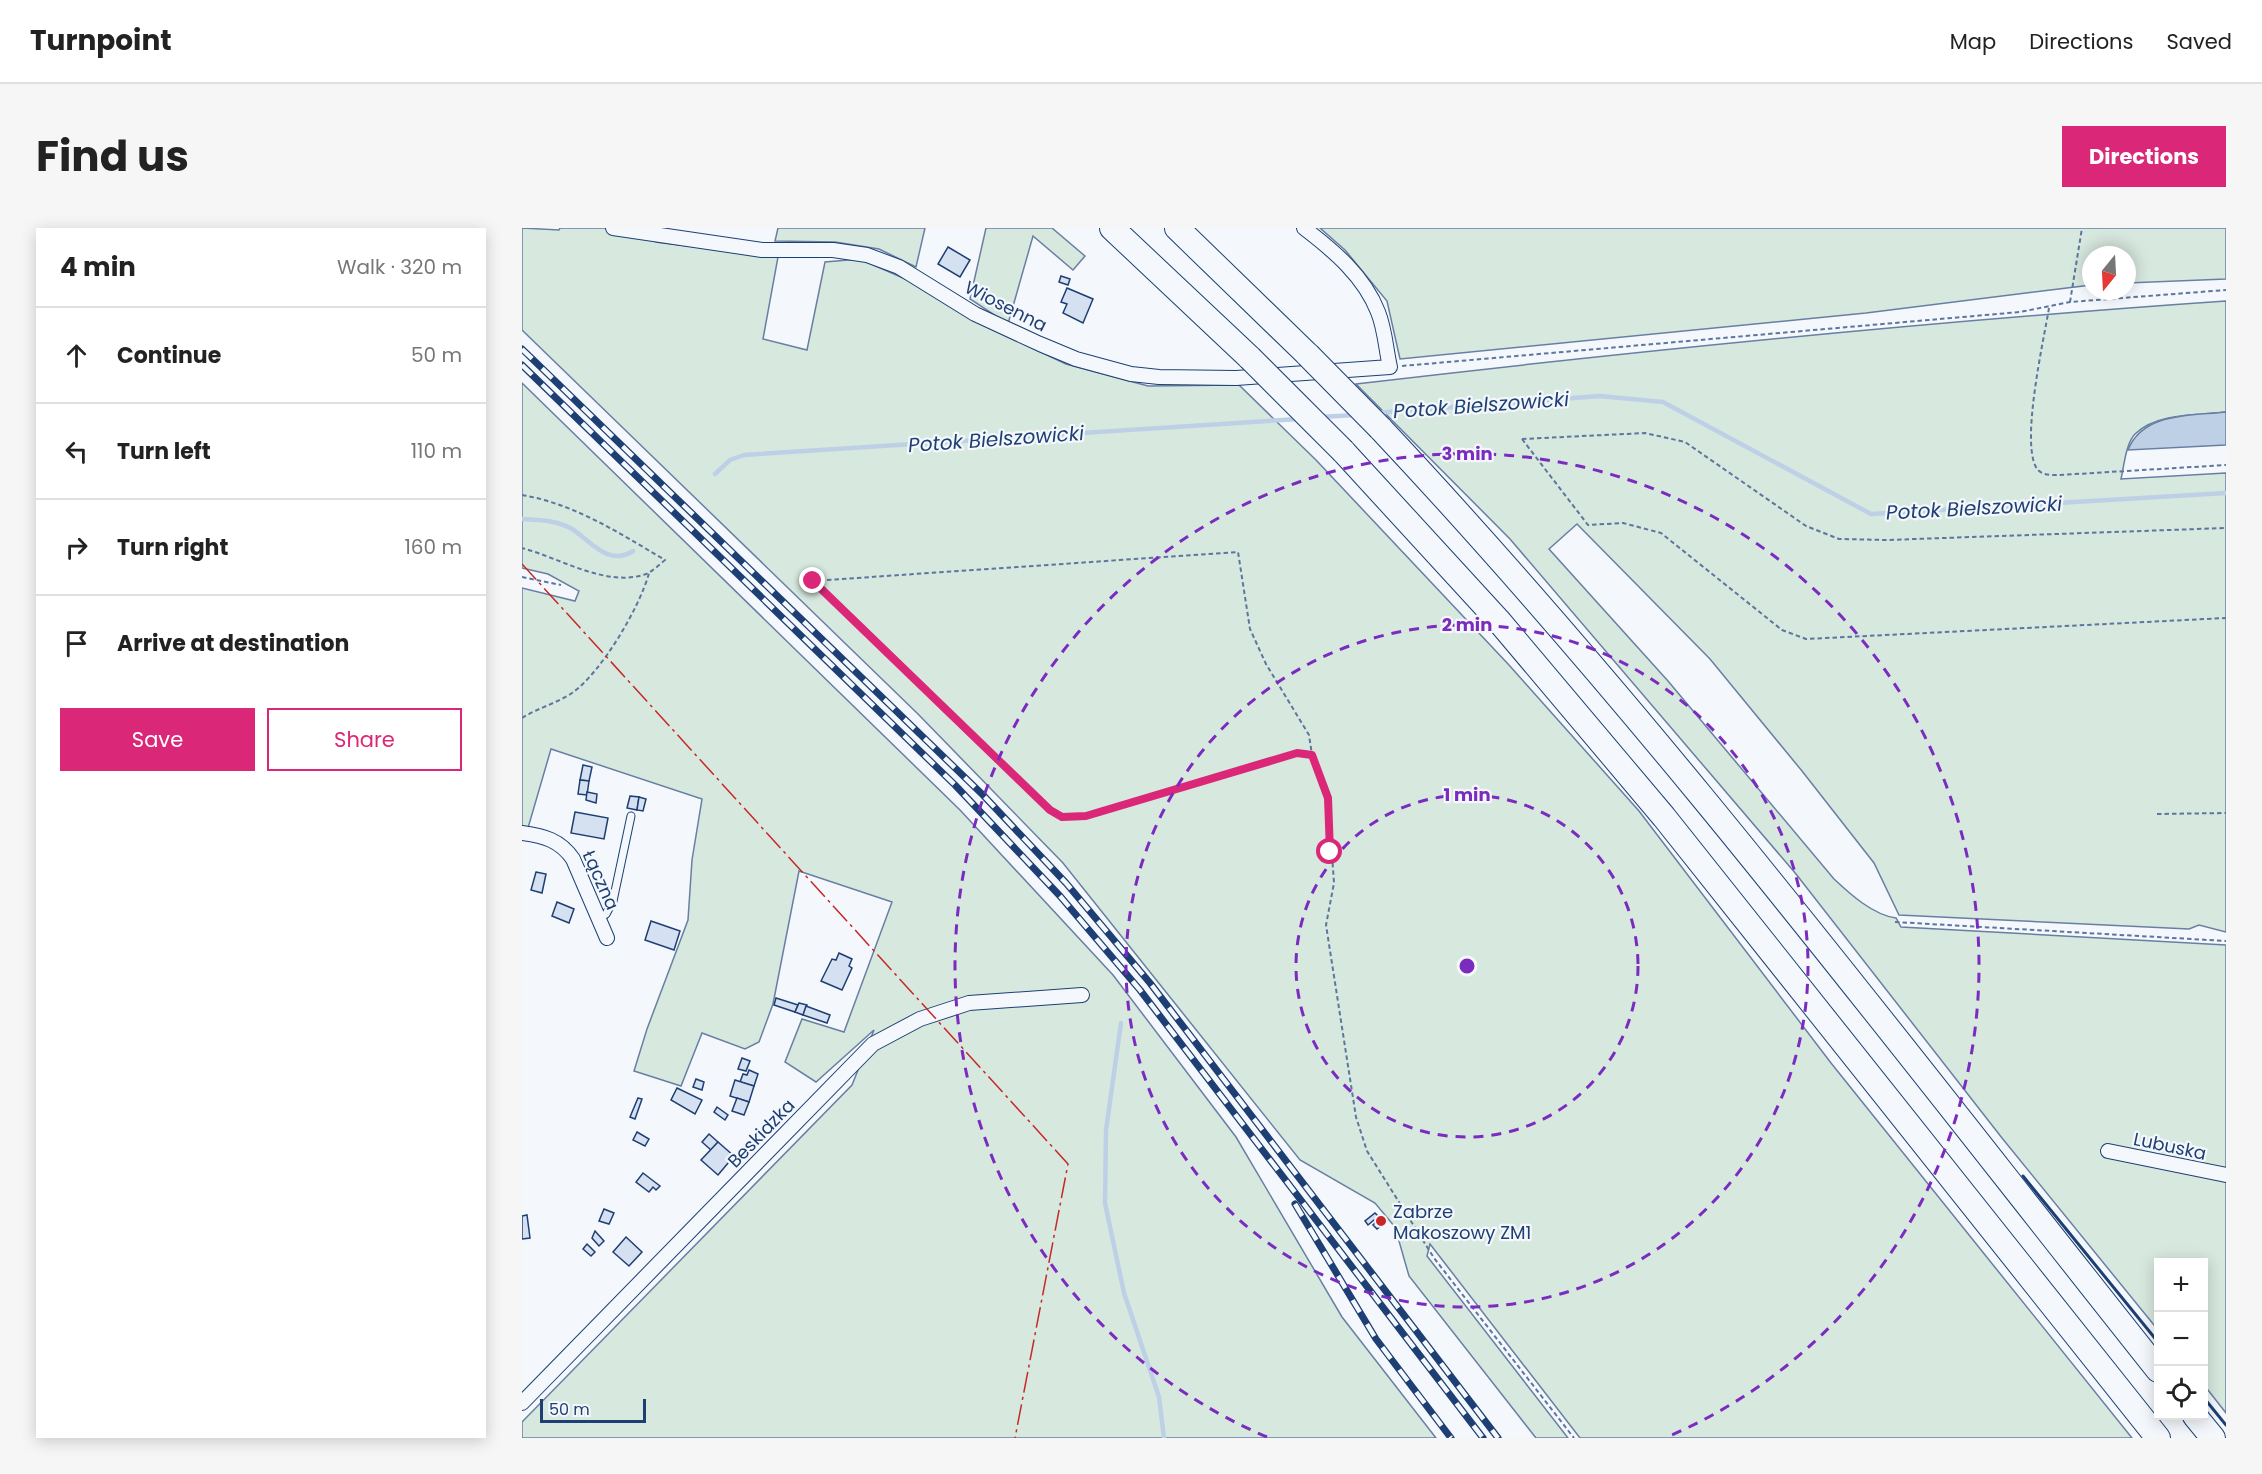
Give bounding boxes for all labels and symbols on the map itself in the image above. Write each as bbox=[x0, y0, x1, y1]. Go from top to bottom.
north arrow bbox=[2082, 246, 2136, 300]
street label: Wiosenna bbox=[961, 275, 1051, 337]
water label: Potok Bielszowicki bbox=[1392, 385, 1571, 425]
water label: Potok Bielszowicki bbox=[907, 419, 1086, 459]
text: 3 min bbox=[1441, 441, 1493, 466]
water label: Potok Bielszowicki bbox=[1885, 489, 2064, 527]
route end bbox=[799, 567, 825, 593]
text: 2 min bbox=[1442, 612, 1492, 637]
text: 1 min bbox=[1443, 782, 1491, 807]
route start bbox=[1316, 838, 1342, 864]
street label: Łączna bbox=[577, 846, 625, 914]
centre of rings bbox=[1457, 956, 1477, 976]
street label: Beskidzka bbox=[722, 1093, 800, 1173]
street label: Lubuska bbox=[2131, 1126, 2209, 1166]
place label: Zabrze Makoszowy ZM1 bbox=[1393, 1199, 1531, 1245]
marker: Zabrze Makoszowy ZM1 bbox=[1374, 1214, 1388, 1228]
scale bar bbox=[540, 1396, 646, 1424]

